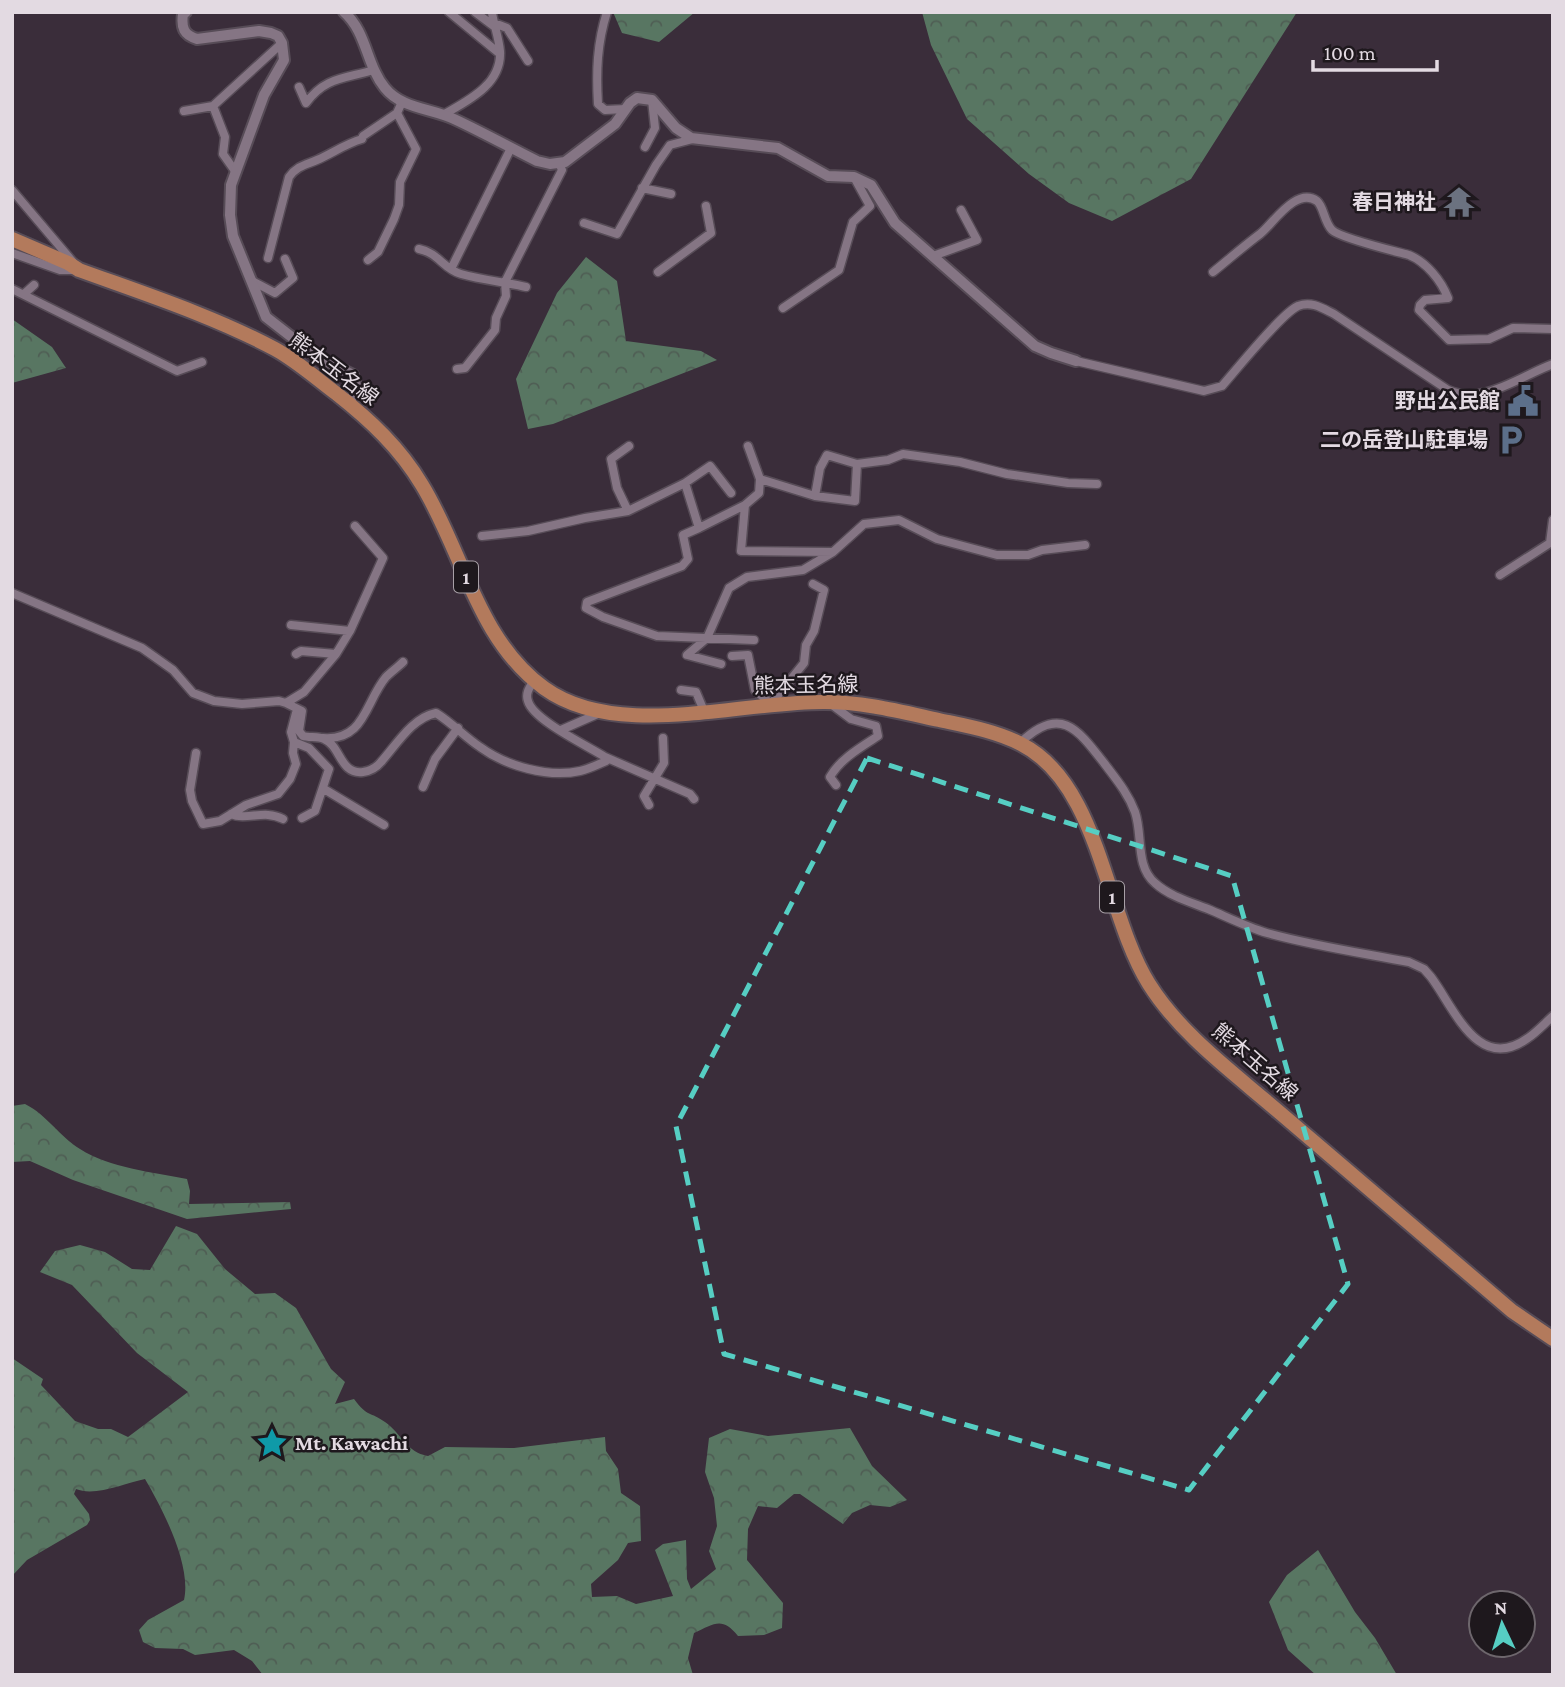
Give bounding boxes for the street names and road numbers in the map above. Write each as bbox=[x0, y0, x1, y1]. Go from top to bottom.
street label: 熊本玉名線 bbox=[285, 328, 383, 410]
road number: 1 bbox=[454, 562, 478, 592]
street label: 熊本玉名線 bbox=[753, 672, 859, 698]
road number: 1 bbox=[1100, 882, 1124, 912]
street label: 熊本玉名線 bbox=[1208, 1019, 1302, 1105]

